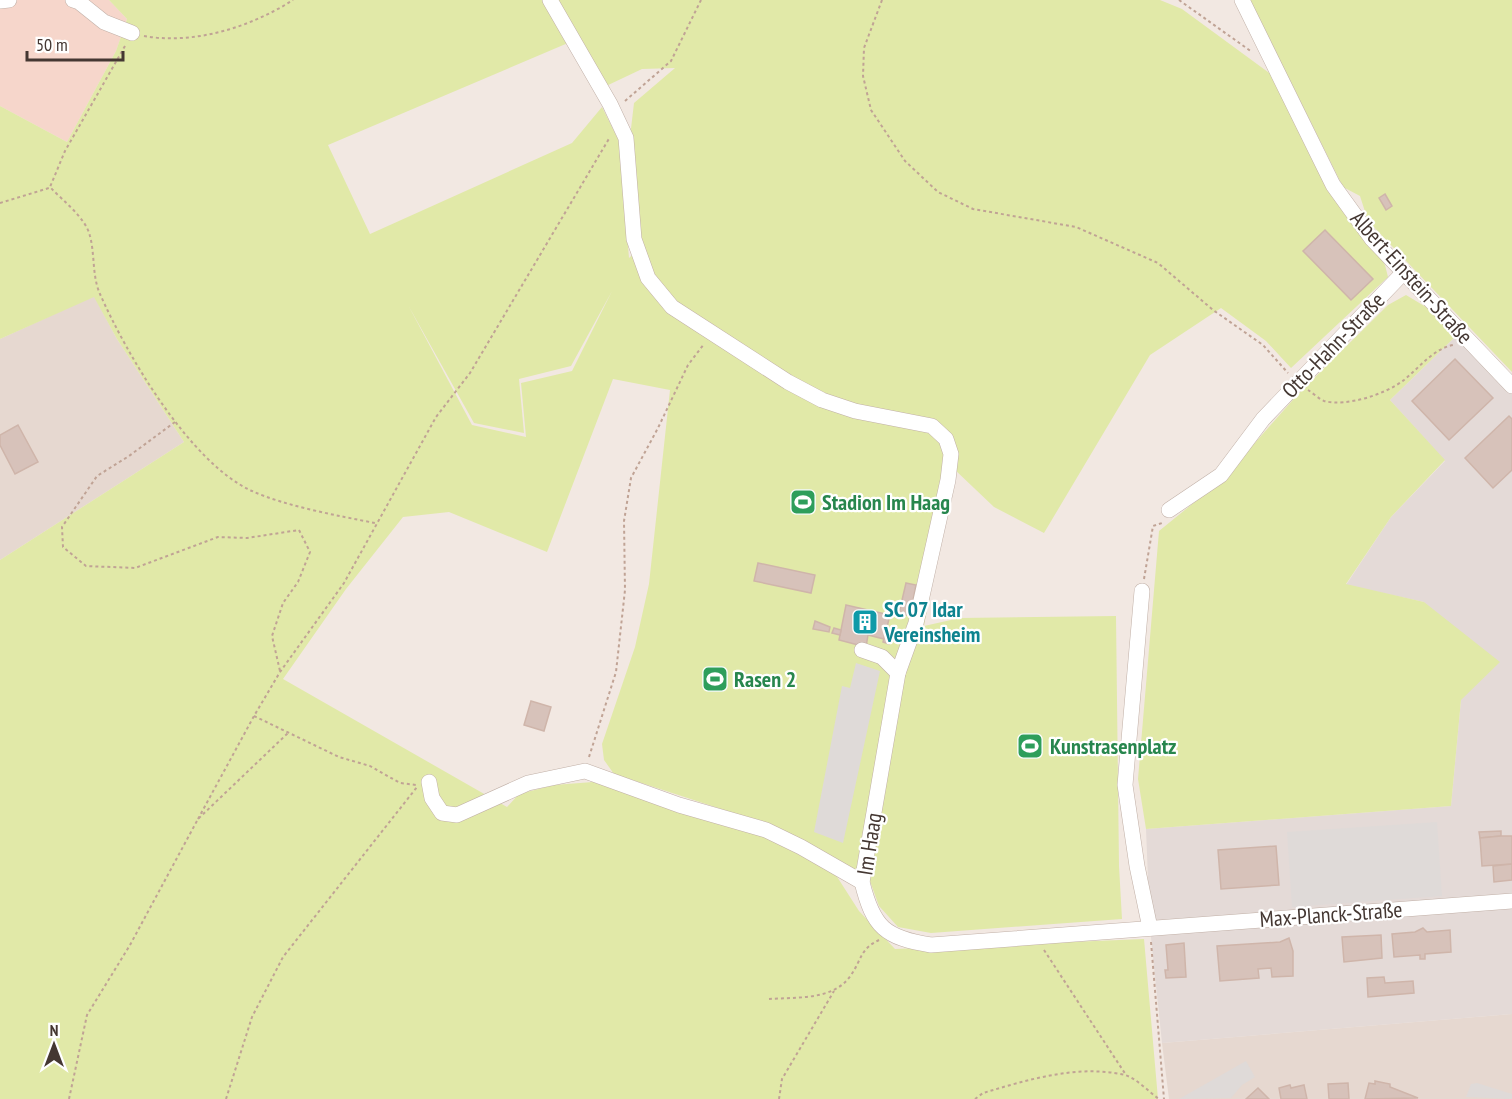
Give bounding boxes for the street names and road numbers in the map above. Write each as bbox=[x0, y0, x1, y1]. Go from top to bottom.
street label: Albert-Einstein-Straße bbox=[1345, 205, 1479, 349]
street label: Otto-Hahn-Straße bbox=[1276, 286, 1390, 404]
street label: Im Haag bbox=[850, 811, 888, 877]
street label: Max-Planck-Straße bbox=[1259, 895, 1403, 933]

